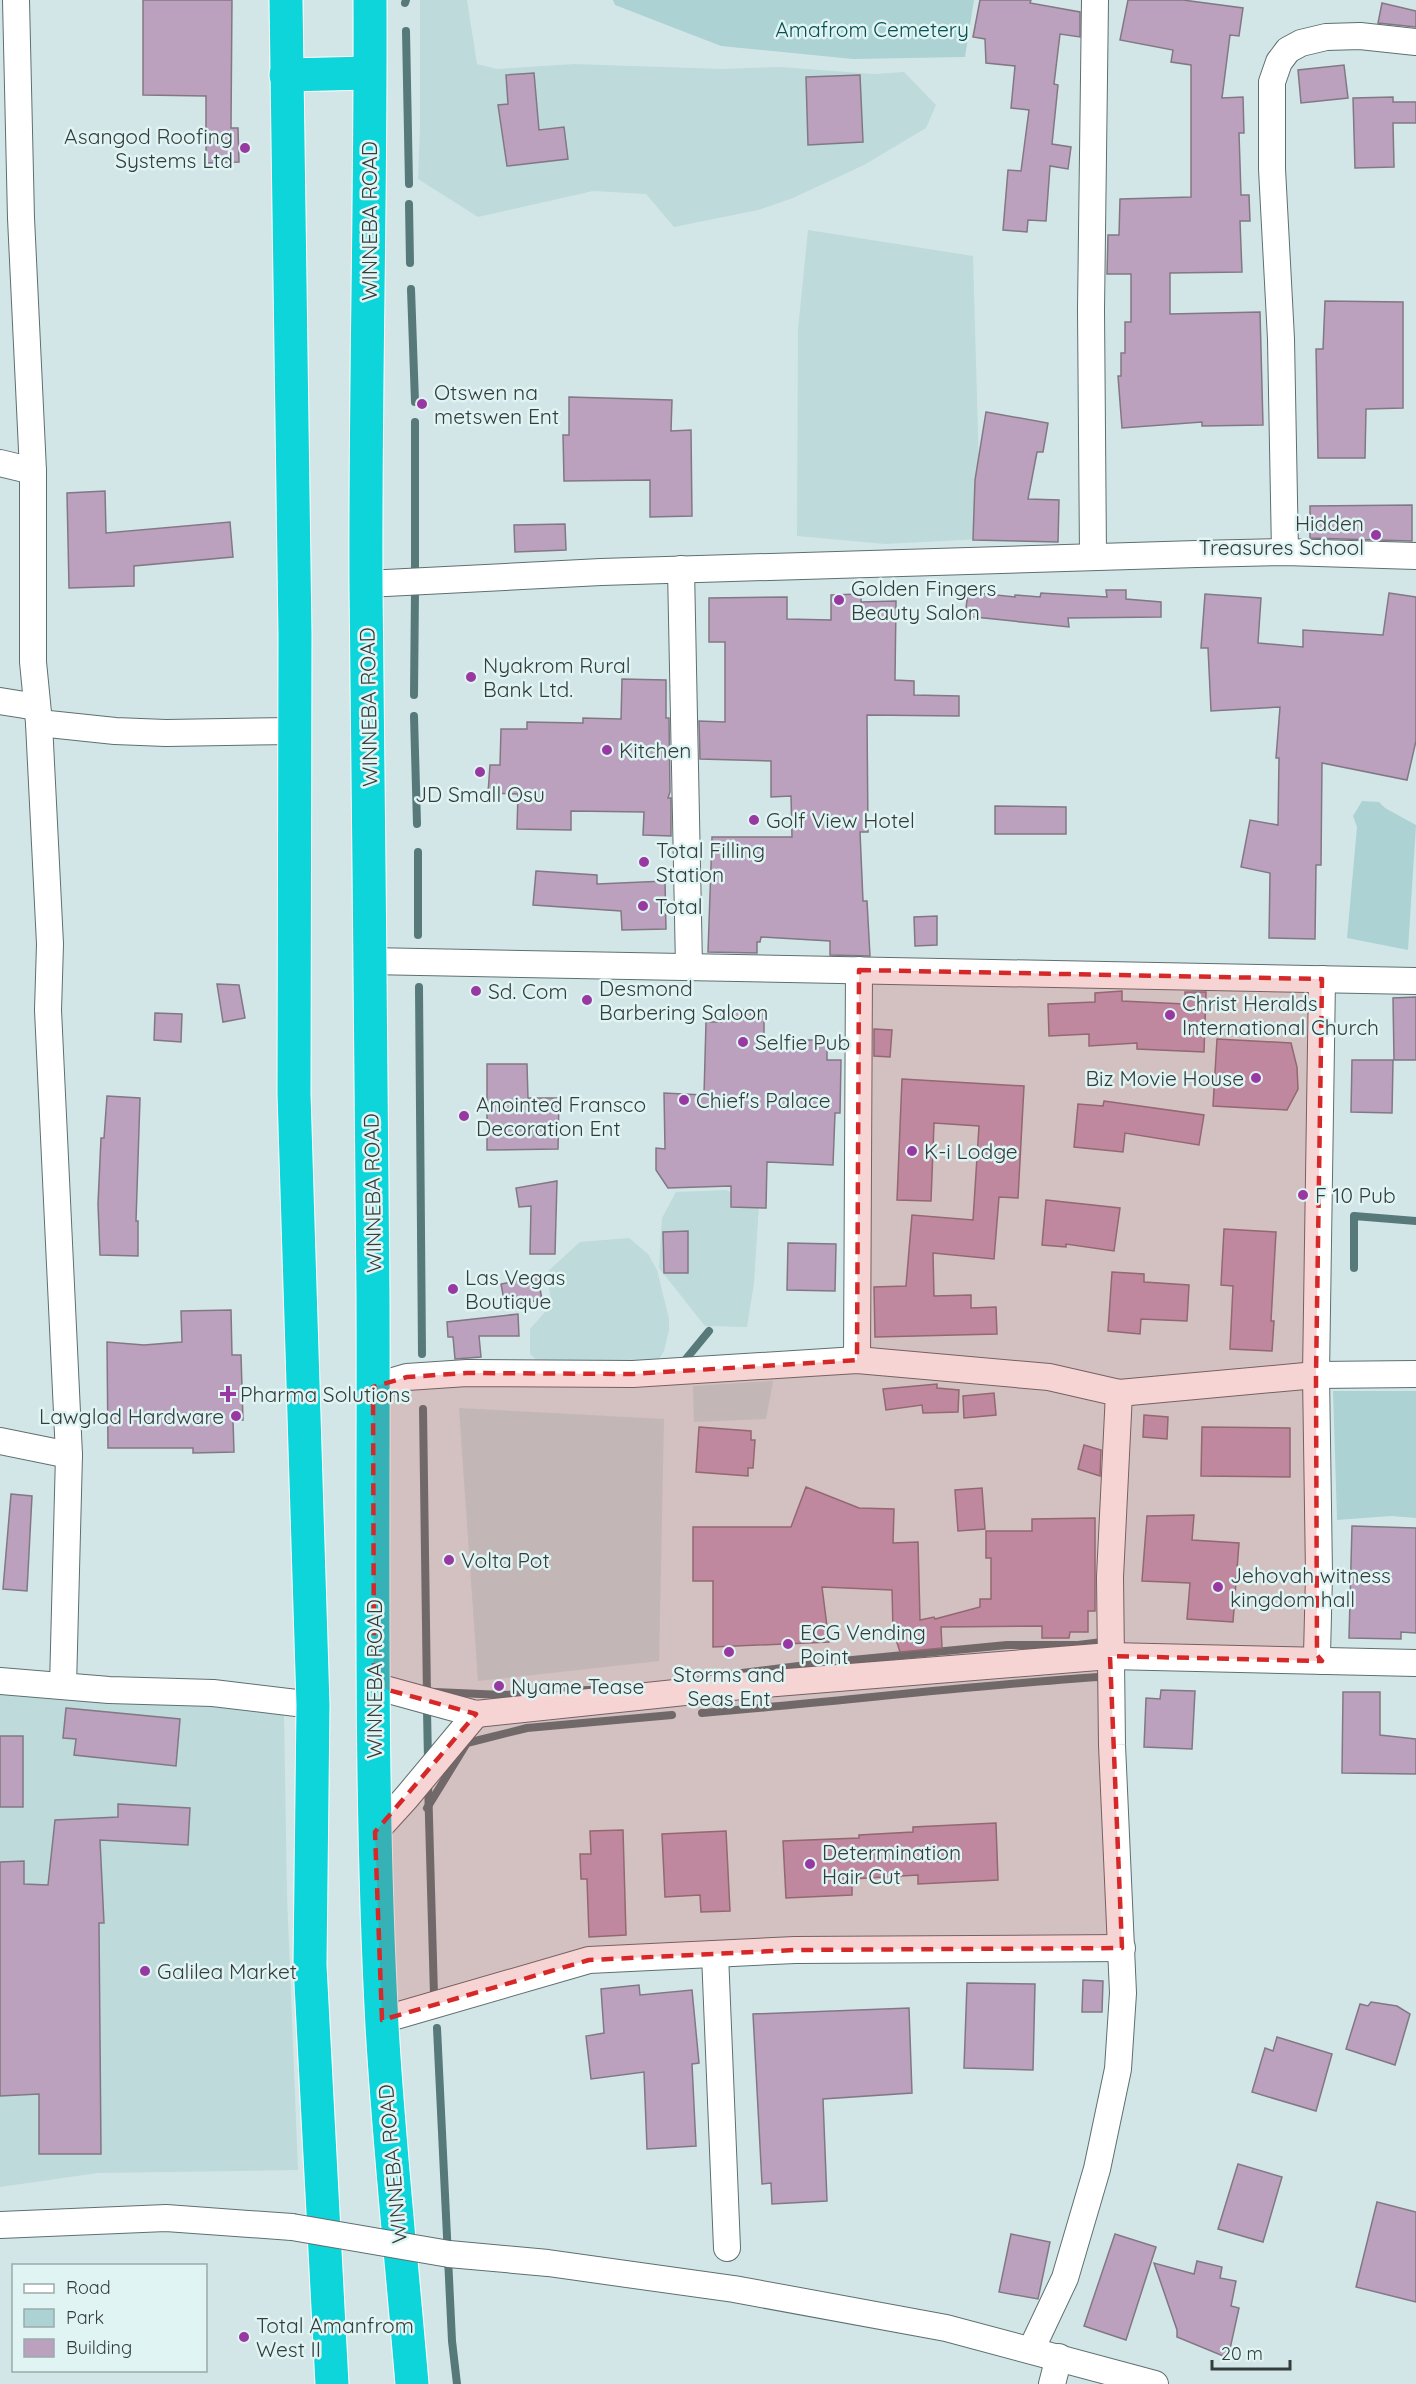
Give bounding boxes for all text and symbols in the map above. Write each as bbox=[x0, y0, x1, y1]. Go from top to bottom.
park label: Amafrom Cemetery bbox=[775, 16, 969, 42]
place label: Asangod Roofing Systems Ltd bbox=[64, 123, 233, 173]
marker: Asangod Roofing Systems Ltd bbox=[238, 141, 252, 155]
street label: WINNEBA ROAD bbox=[356, 141, 382, 301]
place label: Otswen na metswen Ent bbox=[434, 379, 559, 429]
marker: Otswen na metswen Ent bbox=[415, 397, 429, 411]
place label: Hidden Treasures School bbox=[1199, 510, 1364, 560]
marker: Hidden Treasures School bbox=[1369, 528, 1383, 542]
place label: Golden Fingers Beauty Salon bbox=[851, 575, 996, 625]
marker: Golden Fingers Beauty Salon bbox=[832, 593, 846, 607]
street label: WINNEBA ROAD bbox=[354, 627, 382, 787]
place label: Nyakrom Rural Bank Ltd. bbox=[483, 652, 631, 702]
marker: Nyakrom Rural Bank Ltd. bbox=[464, 670, 478, 684]
place label: Kitchen bbox=[619, 737, 692, 763]
marker: Kitchen bbox=[600, 743, 614, 757]
marker: JD Small Osu bbox=[473, 765, 487, 779]
place label: JD Small Osu bbox=[415, 781, 545, 807]
place label: Golf View Hotel bbox=[766, 807, 915, 833]
marker: Golf View Hotel bbox=[747, 813, 761, 827]
place label: Total Filling Station bbox=[656, 837, 765, 887]
marker: Total Filling Station bbox=[637, 855, 651, 869]
place label: Total bbox=[655, 893, 703, 919]
marker: Total bbox=[636, 899, 650, 913]
place label: Desmond Barbering Saloon bbox=[599, 975, 768, 1025]
place label: Sd. Com bbox=[488, 978, 568, 1004]
marker: Sd. Com bbox=[469, 984, 483, 998]
place label: Christ Heralds International Church bbox=[1182, 990, 1379, 1040]
marker: Desmond Barbering Saloon bbox=[580, 993, 594, 1007]
marker: Christ Heralds International Church bbox=[1163, 1008, 1177, 1022]
place label: Selfie Pub bbox=[755, 1029, 850, 1055]
marker: Selfie Pub bbox=[736, 1035, 750, 1049]
place label: Biz Movie House bbox=[1085, 1065, 1244, 1091]
marker: Biz Movie House bbox=[1249, 1071, 1263, 1085]
place label: Chief's Palace bbox=[696, 1087, 831, 1113]
place label: Anointed Fransco Decoration Ent bbox=[476, 1091, 646, 1141]
marker: Chief's Palace bbox=[677, 1093, 691, 1107]
marker: Anointed Fransco Decoration Ent bbox=[457, 1109, 471, 1123]
street label: WINNEBA ROAD bbox=[358, 1113, 386, 1273]
place label: K-i Lodge bbox=[924, 1138, 1018, 1164]
marker: K-i Lodge bbox=[905, 1144, 919, 1158]
place label: F 10 Pub bbox=[1315, 1182, 1396, 1208]
marker: F 10 Pub bbox=[1296, 1188, 1310, 1202]
place label: Las Vegas Boutique bbox=[465, 1264, 565, 1314]
marker: Las Vegas Boutique bbox=[446, 1282, 460, 1296]
place label: Pharma Solutions bbox=[240, 1381, 410, 1407]
marker: Pharma Solutions bbox=[221, 1387, 235, 1401]
place label: Lawglad Hardware bbox=[39, 1403, 224, 1429]
marker: Lawglad Hardware bbox=[229, 1409, 243, 1423]
place label: Volta Pot bbox=[461, 1547, 550, 1573]
marker: Volta Pot bbox=[442, 1553, 456, 1567]
place label: Jehovah witness kingdom hall bbox=[1230, 1562, 1391, 1612]
marker: Jehovah witness kingdom hall bbox=[1211, 1580, 1225, 1594]
street label: WINNEBA ROAD bbox=[361, 1599, 387, 1759]
place label: ECG Vending Point bbox=[800, 1619, 926, 1669]
marker: ECG Vending Point bbox=[781, 1637, 795, 1651]
marker: Storms and Seas Ent bbox=[722, 1645, 736, 1659]
place label: Storms and Seas Ent bbox=[673, 1661, 785, 1711]
place label: Nyame Tease bbox=[511, 1673, 644, 1699]
marker: Nyame Tease bbox=[492, 1679, 506, 1693]
place label: Determination Hair Cut bbox=[822, 1839, 961, 1889]
marker: Determination Hair Cut bbox=[803, 1857, 817, 1871]
place label: Galilea Market bbox=[157, 1958, 297, 1984]
marker: Galilea Market bbox=[138, 1964, 152, 1978]
street label: WINNEBA ROAD bbox=[372, 2083, 412, 2245]
legend bbox=[12, 2264, 207, 2372]
text: Road bbox=[66, 2276, 111, 2299]
text: Park bbox=[66, 2306, 104, 2329]
place label: Total Amanfrom West II bbox=[256, 2312, 414, 2362]
marker: Total Amanfrom West II bbox=[237, 2330, 251, 2344]
scale bar bbox=[1212, 2333, 1290, 2371]
text: Building bbox=[66, 2336, 132, 2359]
text: 20 m bbox=[1221, 2342, 1263, 2365]

